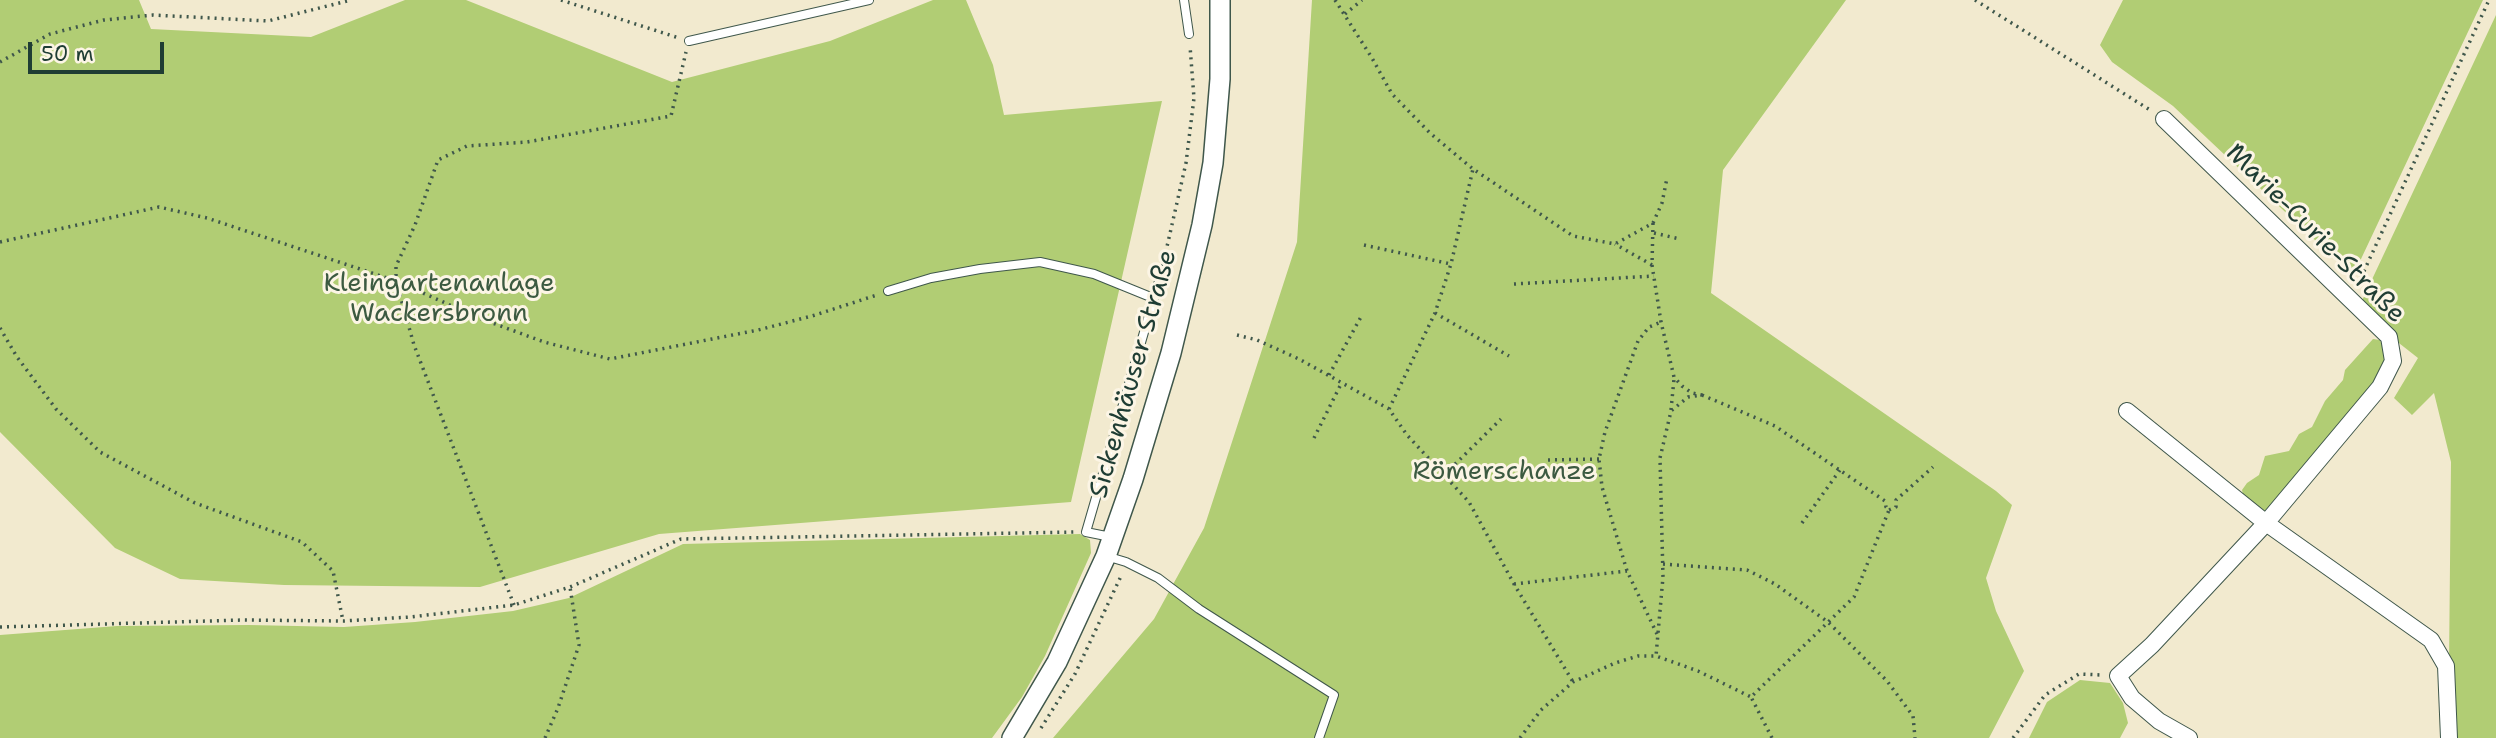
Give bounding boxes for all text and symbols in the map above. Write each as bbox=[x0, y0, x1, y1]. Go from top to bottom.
scale bar bbox=[32, 28, 168, 72]
text: 50 m bbox=[41, 40, 94, 68]
street label: Marie-Curie-Straße bbox=[2219, 138, 2411, 330]
street label: Sickenhäuser Straße bbox=[1084, 246, 1184, 502]
park label: Kleingartenanlage Wackersbronn bbox=[323, 268, 555, 330]
park label: Römerschanze bbox=[1412, 456, 1596, 488]

